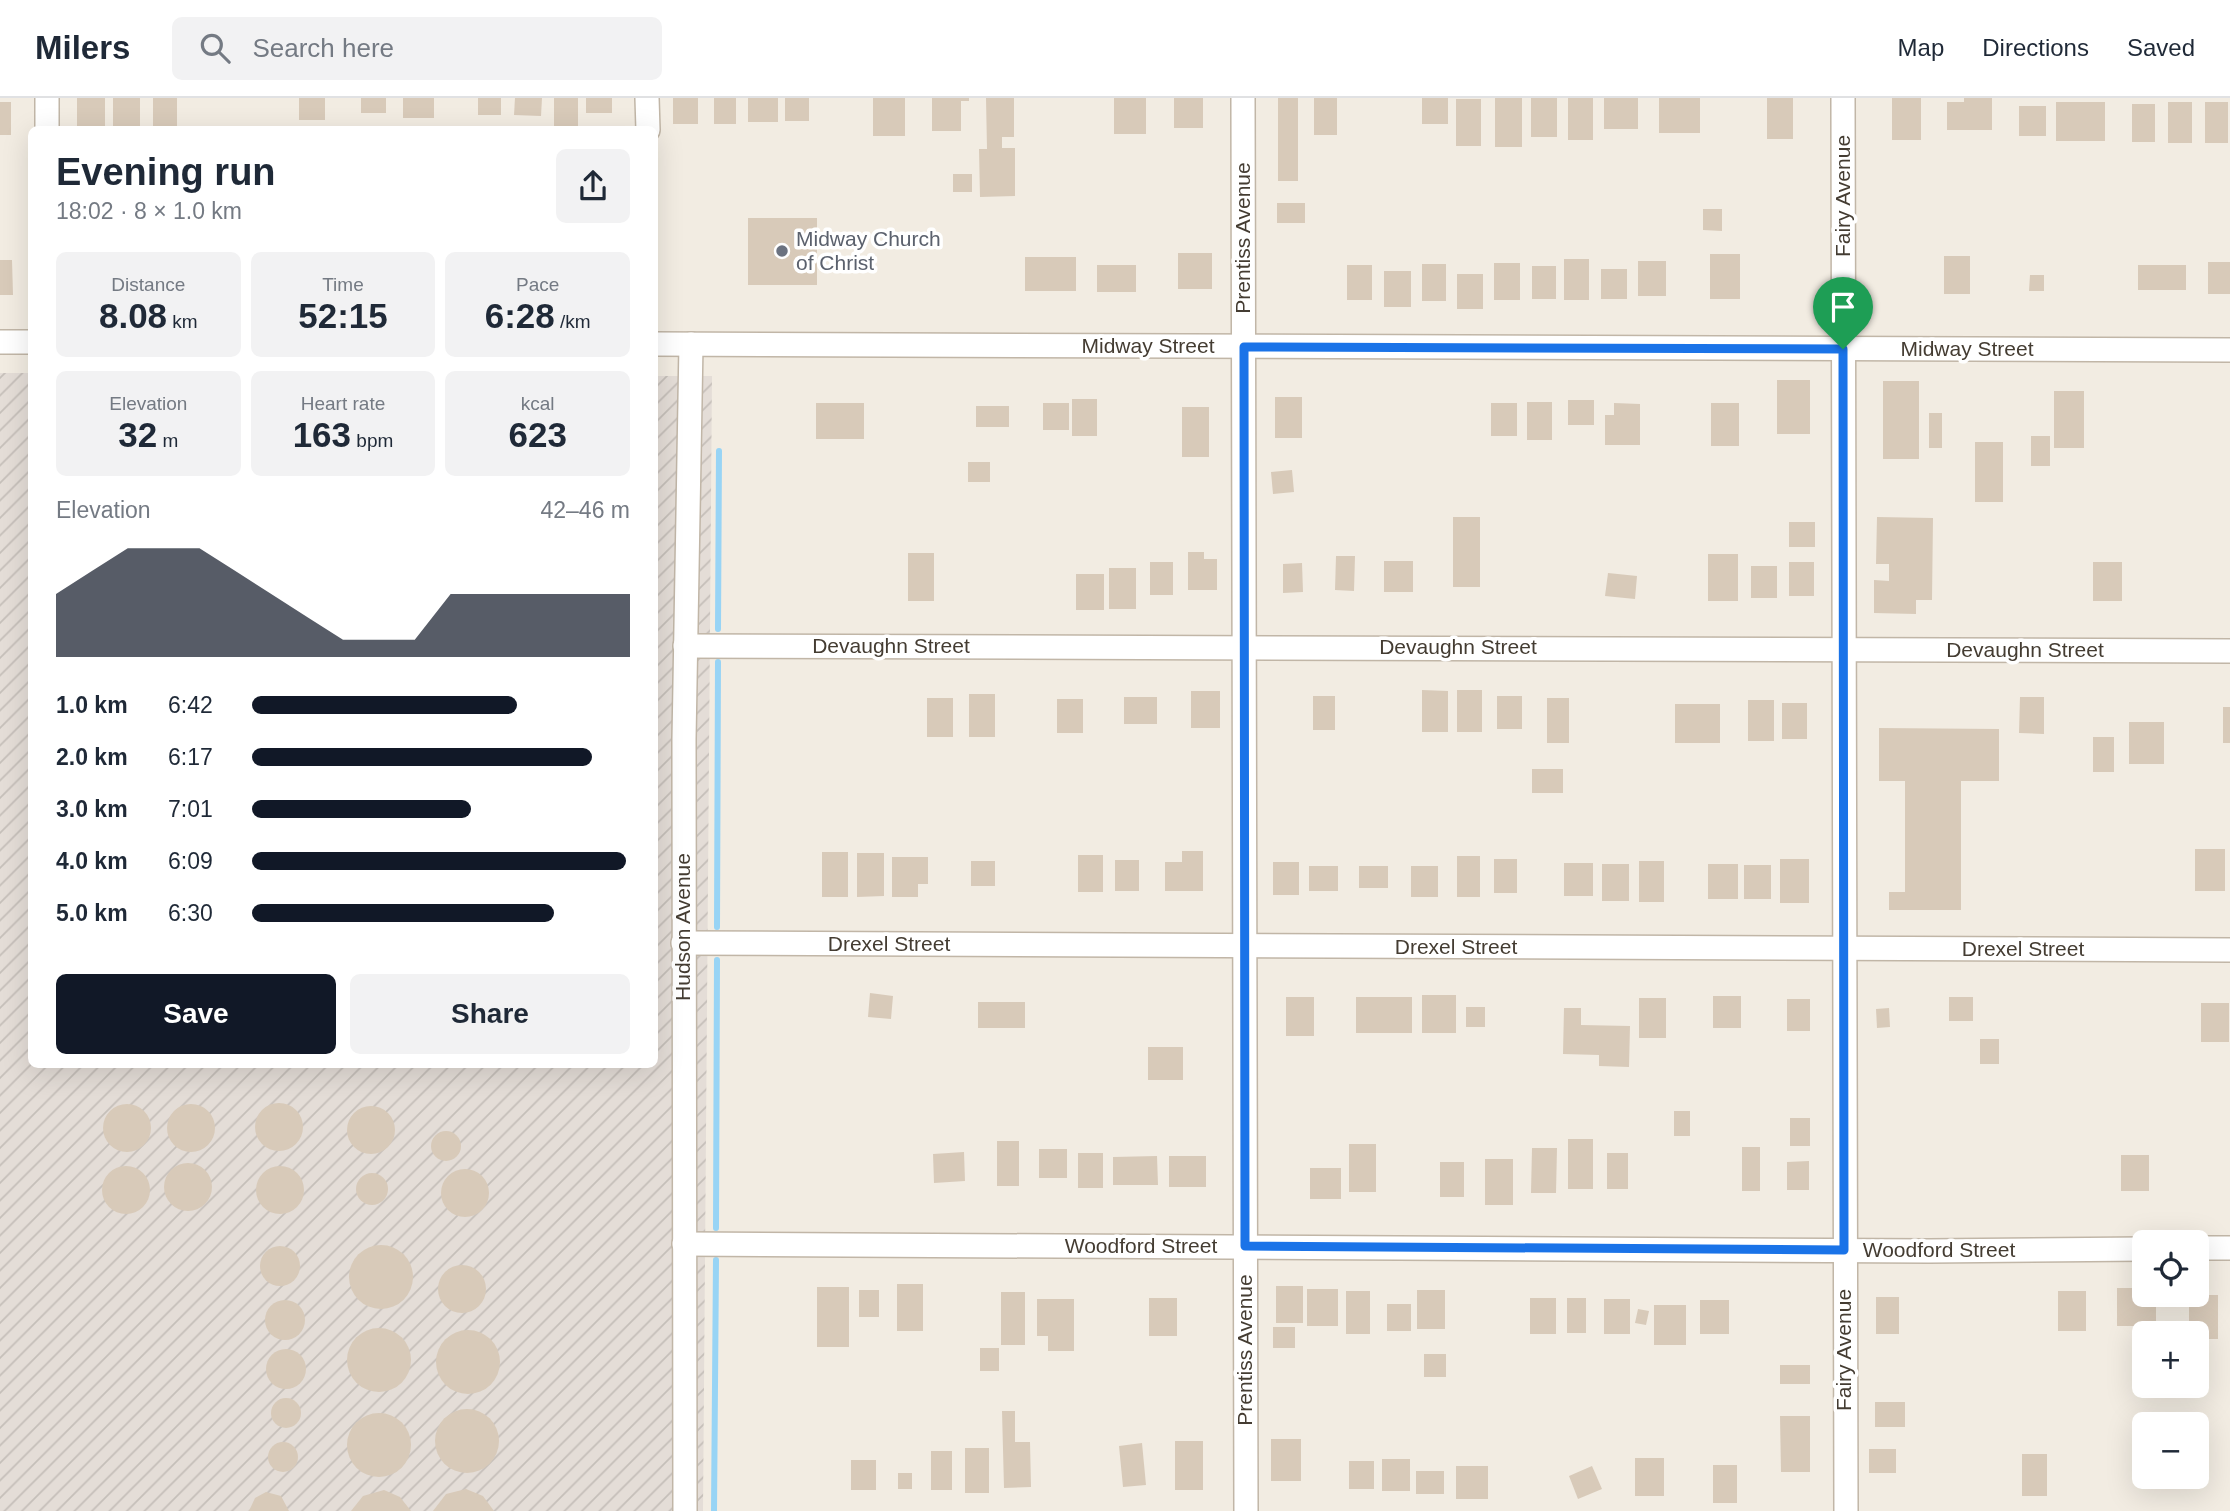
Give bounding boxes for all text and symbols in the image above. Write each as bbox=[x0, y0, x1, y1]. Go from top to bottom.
search box bbox=[172, 17, 662, 80]
text: Milers bbox=[35, 29, 130, 66]
icon: search bbox=[196, 29, 234, 67]
text: Search here bbox=[252, 33, 394, 63]
text: Map bbox=[1898, 34, 1944, 61]
text: Directions bbox=[1982, 34, 2089, 61]
text: Saved bbox=[2127, 34, 2195, 61]
street label: Fairy Avenue bbox=[1831, 135, 1854, 257]
button: share bbox=[556, 149, 630, 223]
text: Evening run bbox=[56, 151, 276, 193]
street label: Prentiss Avenue bbox=[1231, 162, 1254, 314]
text: 18:02 · 8 × 1.0 km bbox=[56, 198, 242, 224]
place label: Midway Church of Christ bbox=[796, 227, 941, 274]
marker: Midway Church of Christ bbox=[774, 243, 790, 259]
text: Distance bbox=[111, 274, 185, 295]
text: Time bbox=[322, 274, 364, 295]
text: Pace bbox=[516, 274, 559, 295]
pin bbox=[1813, 277, 1873, 349]
icon: arrive bbox=[1824, 288, 1862, 326]
text: 8.08 bbox=[99, 296, 167, 335]
text: 52:15 bbox=[298, 296, 388, 335]
text: 6:28 bbox=[485, 296, 555, 335]
text: km bbox=[167, 311, 198, 332]
text: /km bbox=[555, 311, 591, 332]
street label: Midway Street bbox=[1081, 334, 1215, 357]
street label: Midway Street bbox=[1900, 337, 2034, 360]
text: Elevation bbox=[109, 393, 187, 414]
text: Heart rate bbox=[301, 393, 385, 414]
text: kcal bbox=[521, 393, 555, 414]
text: 32 bbox=[118, 415, 157, 454]
text: 163 bbox=[293, 415, 351, 454]
text: 623 bbox=[508, 415, 567, 454]
text: m bbox=[157, 430, 178, 451]
text: bpm bbox=[351, 430, 393, 451]
text: Elevation bbox=[56, 497, 151, 523]
text: 42–46 m bbox=[540, 497, 630, 523]
street label: Devaughn Street bbox=[812, 634, 970, 657]
street label: Devaughn Street bbox=[1379, 635, 1537, 658]
street label: Devaughn Street bbox=[1946, 638, 2104, 661]
text: 1.0 km bbox=[56, 692, 128, 718]
text: 6:42 bbox=[168, 692, 213, 718]
text: 2.0 km bbox=[56, 744, 128, 770]
text: 6:17 bbox=[168, 744, 213, 770]
text: 3.0 km bbox=[56, 796, 128, 822]
text: 7:01 bbox=[168, 796, 213, 822]
text: 4.0 km bbox=[56, 848, 128, 874]
text: 6:09 bbox=[168, 848, 213, 874]
street label: Hudson Avenue bbox=[671, 853, 694, 1001]
text: 5.0 km bbox=[56, 900, 128, 926]
text: 6:30 bbox=[168, 900, 213, 926]
street label: Drexel Street bbox=[828, 932, 950, 955]
street label: Drexel Street bbox=[1395, 935, 1517, 958]
street label: Drexel Street bbox=[1962, 937, 2084, 960]
button: Save bbox=[56, 974, 336, 1054]
button: Share bbox=[350, 974, 630, 1054]
map controls bbox=[2132, 1230, 2209, 1489]
button: locate bbox=[2132, 1230, 2209, 1307]
street label: Woodford Street bbox=[1065, 1234, 1217, 1257]
street label: Woodford Street bbox=[1863, 1238, 2015, 1261]
street label: Prentiss Avenue bbox=[1233, 1274, 1256, 1426]
street label: Fairy Avenue bbox=[1832, 1289, 1855, 1411]
button: + bbox=[2132, 1321, 2209, 1398]
button: − bbox=[2132, 1412, 2209, 1489]

